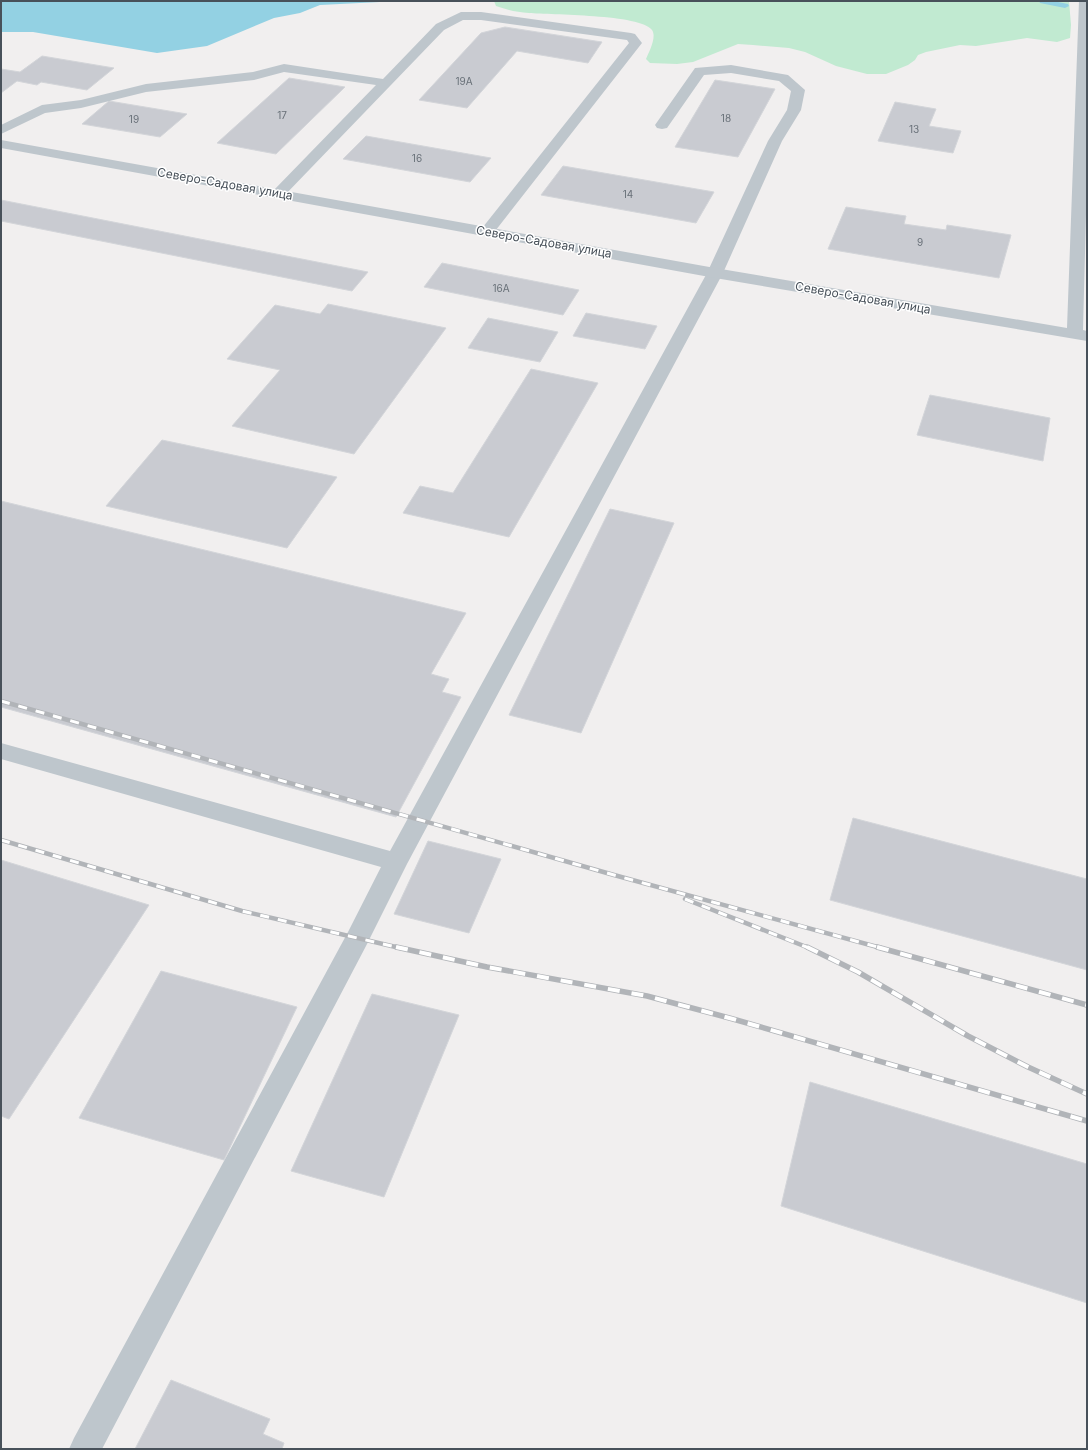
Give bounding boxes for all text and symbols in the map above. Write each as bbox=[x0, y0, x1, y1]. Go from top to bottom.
house number: 19А bbox=[455, 75, 473, 87]
house number: 17 bbox=[277, 109, 287, 121]
house number: 18 bbox=[721, 112, 731, 124]
house number: 19 bbox=[129, 113, 139, 125]
house number: 13 bbox=[909, 123, 919, 135]
house number: 16 bbox=[412, 152, 422, 164]
street label: Северо-Садовая улица bbox=[156, 164, 294, 203]
house number: 14 bbox=[623, 188, 633, 200]
street label: Северо-Садовая улица bbox=[475, 222, 613, 261]
house number: 9 bbox=[917, 236, 923, 248]
street label: Северо-Садовая улица bbox=[794, 278, 932, 317]
house number: 16А bbox=[492, 282, 510, 294]

